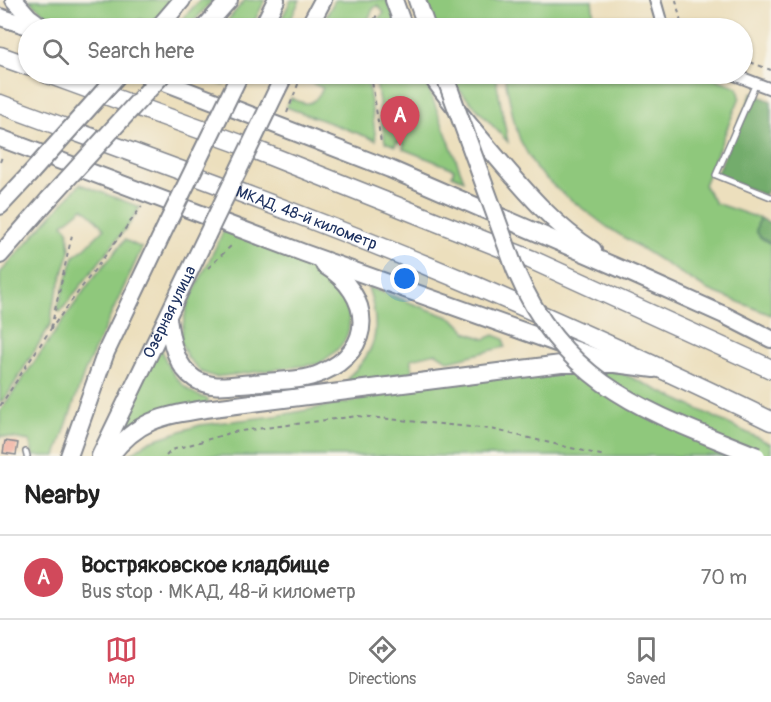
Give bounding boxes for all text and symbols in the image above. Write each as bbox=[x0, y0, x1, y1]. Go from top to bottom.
search box bbox=[18, 18, 753, 84]
icon: search bbox=[39, 35, 72, 68]
text: Search here bbox=[87, 37, 194, 65]
pin: A bbox=[380, 96, 420, 146]
street label: МКАД, 48-й километр bbox=[233, 182, 380, 254]
street label: Озёрная улица bbox=[139, 262, 201, 362]
your location bbox=[390, 264, 419, 293]
text: Nearby bbox=[24, 479, 100, 511]
text: Востряковское кладбище bbox=[81, 551, 329, 579]
text: A bbox=[37, 565, 50, 590]
text: 70 m bbox=[701, 565, 747, 590]
text: Bus stop · МКАД, 48-й километр bbox=[81, 579, 356, 604]
tab: Map bbox=[105, 633, 138, 689]
tab: Directions bbox=[348, 633, 416, 689]
tab: Saved bbox=[626, 633, 666, 689]

